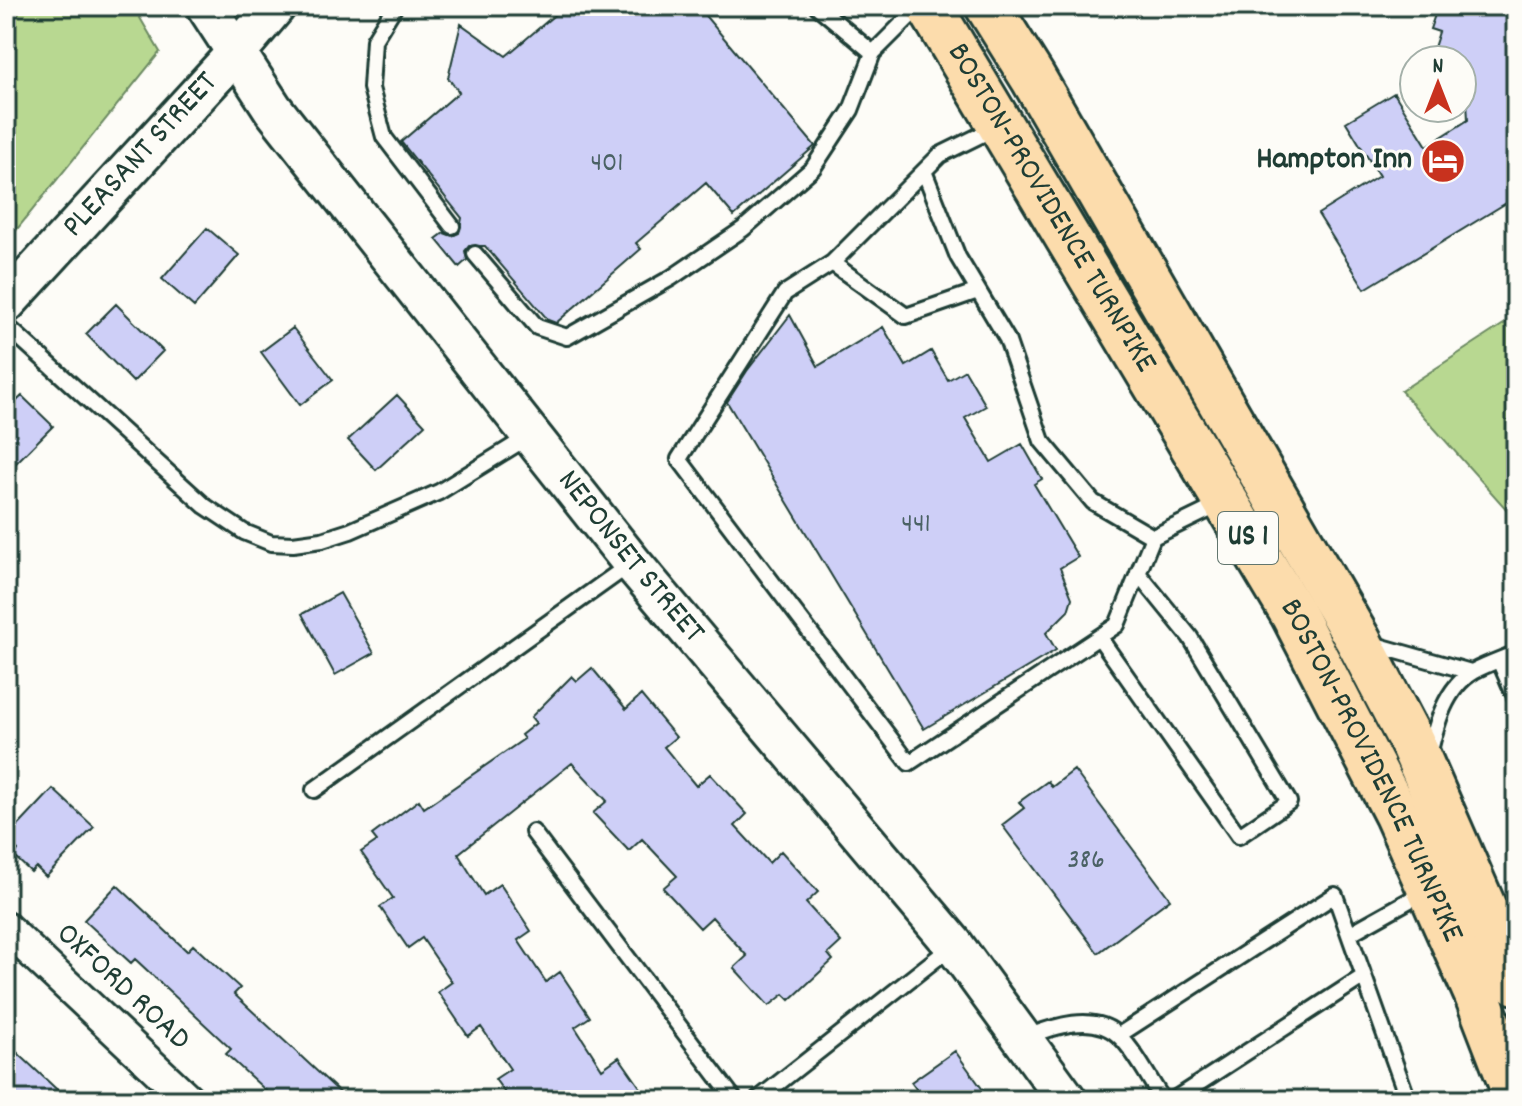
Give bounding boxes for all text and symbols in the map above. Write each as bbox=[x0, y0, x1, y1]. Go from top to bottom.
street label: BOSTON-PROVIDENCE TURNPIKE bbox=[934, 35, 1167, 383]
north arrow bbox=[1398, 44, 1478, 124]
text: N bbox=[1433, 52, 1444, 83]
street label: PLEASANT STREET bbox=[53, 62, 230, 249]
hotel icon: Hampton Inn bbox=[1419, 137, 1467, 185]
place label: Hampton Inn bbox=[1256, 138, 1412, 184]
house number: 401 bbox=[590, 145, 624, 185]
street label: NEPONSET STREET bbox=[545, 461, 714, 655]
house number: 441 bbox=[901, 506, 931, 546]
road number: US 1 bbox=[1218, 512, 1278, 564]
street label: BOSTON-PROVIDENCE TURNPIKE bbox=[1266, 591, 1474, 951]
house number: 386 bbox=[1067, 842, 1105, 882]
street label: OXFORD ROAD bbox=[44, 913, 200, 1063]

